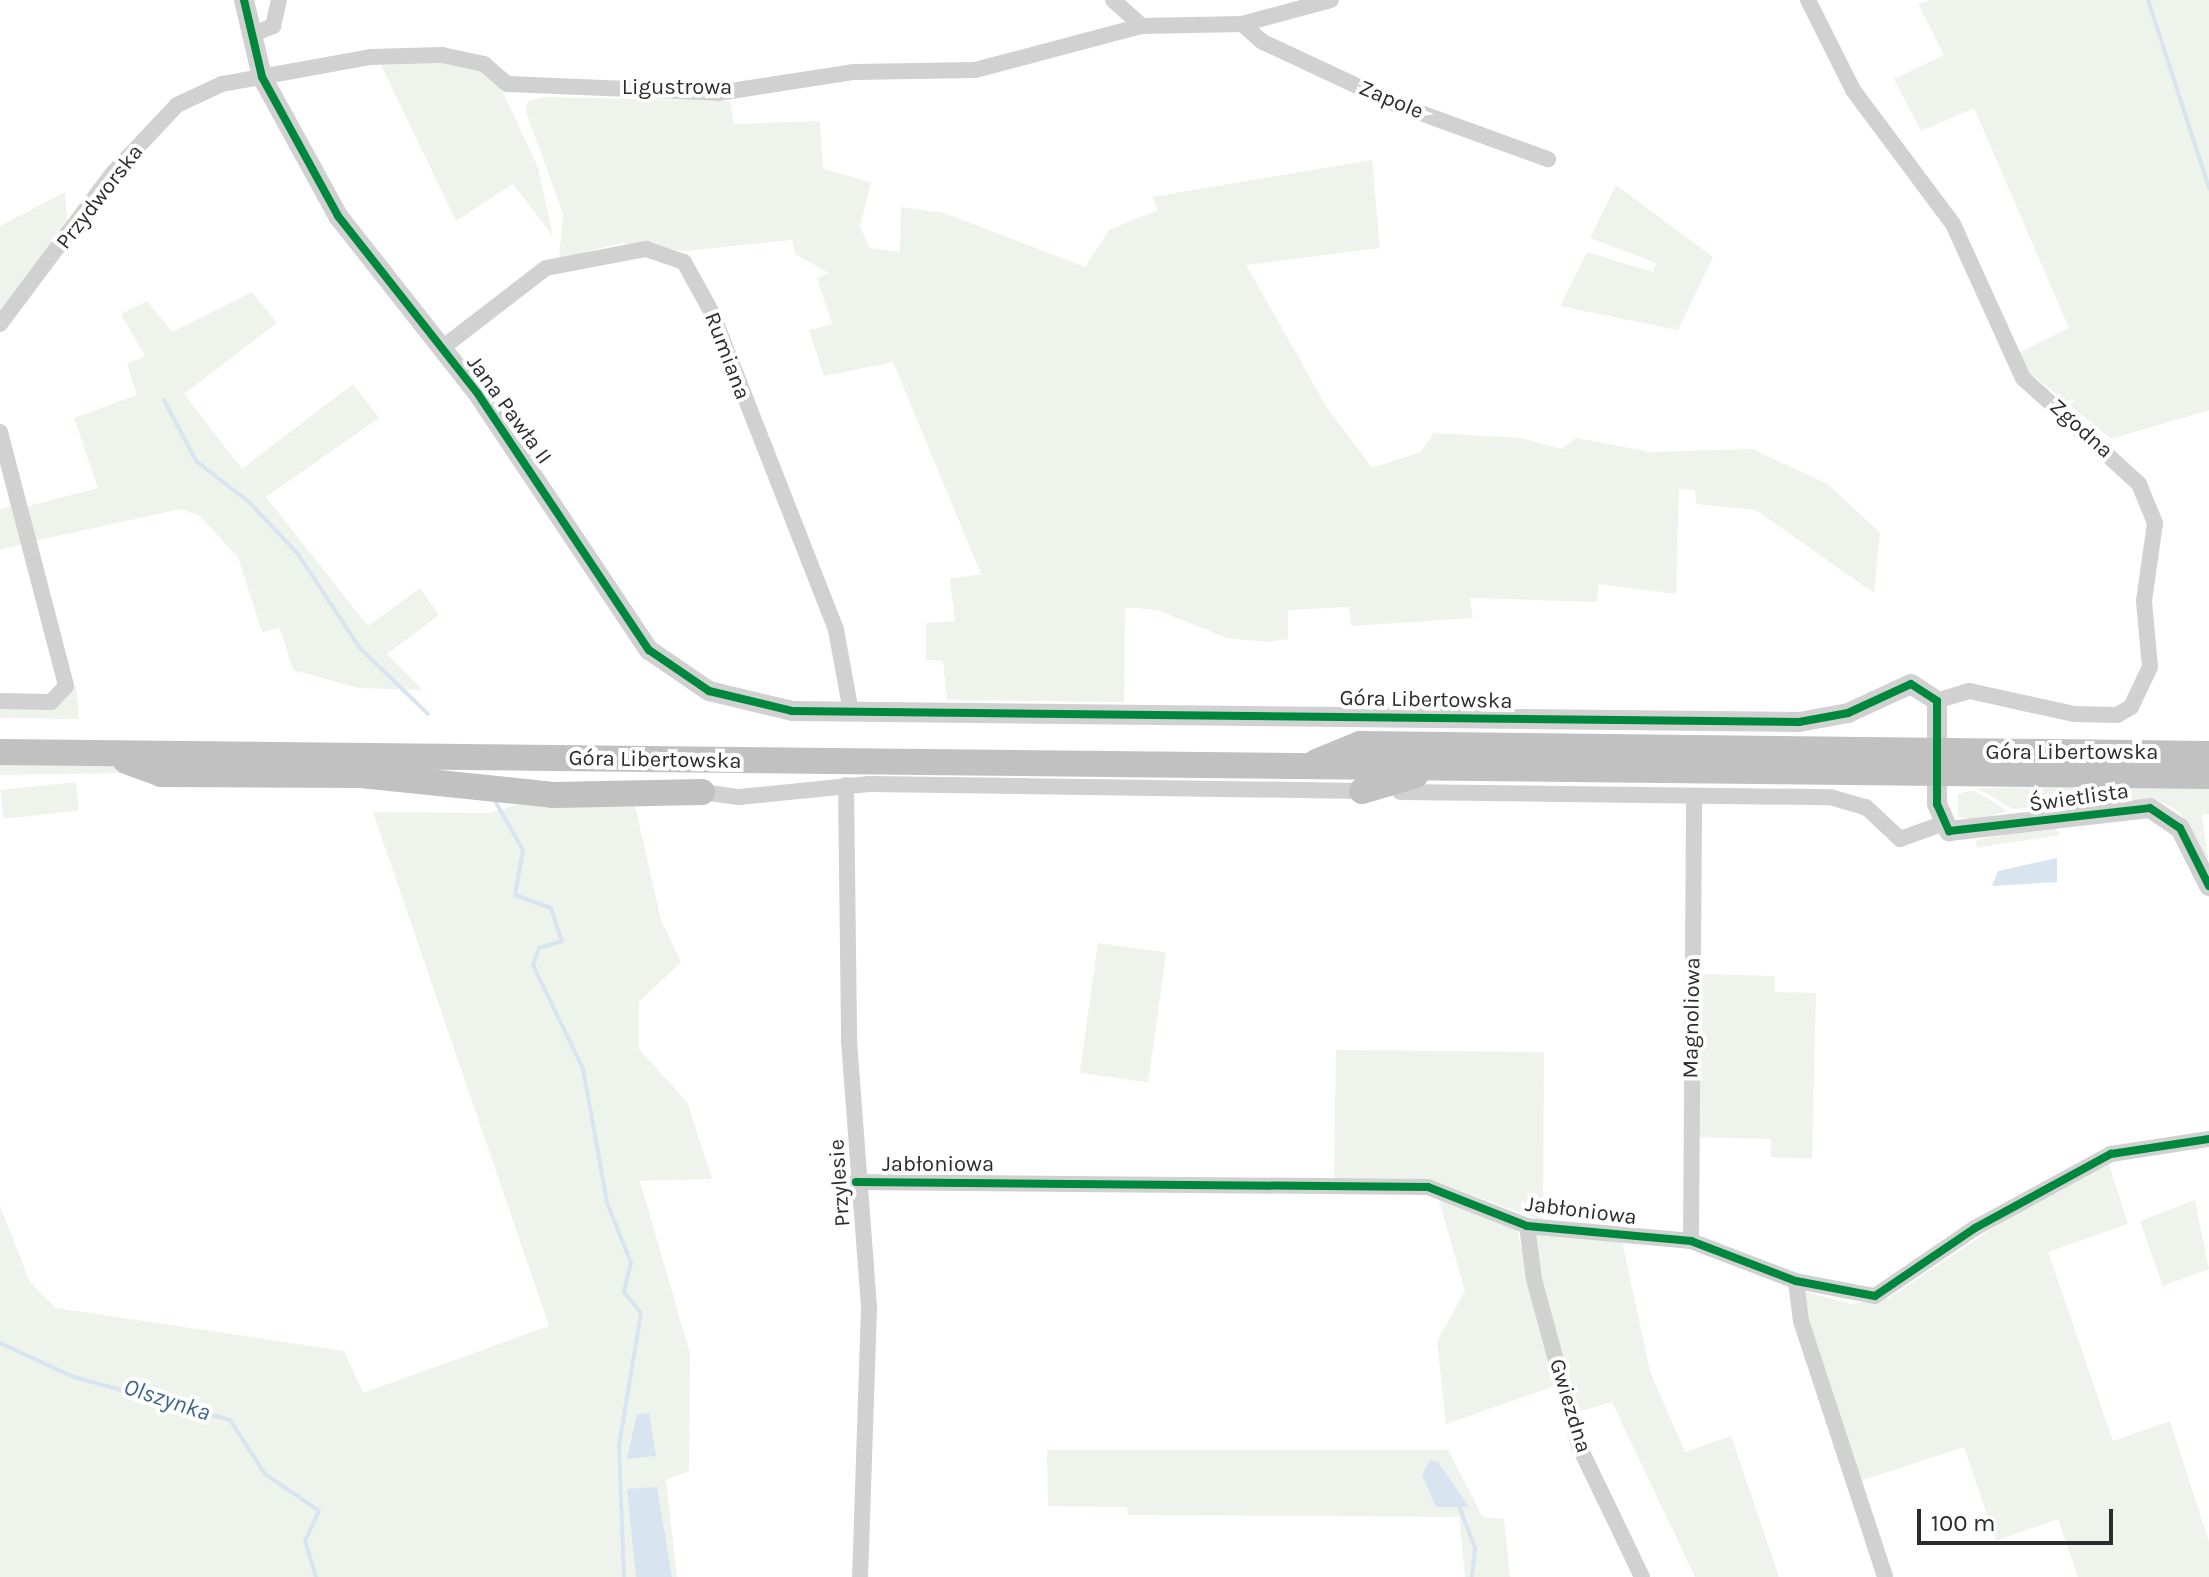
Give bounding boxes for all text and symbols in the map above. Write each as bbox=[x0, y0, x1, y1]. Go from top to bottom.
street label: Ligustrowa bbox=[622, 75, 732, 101]
street label: Zapole bbox=[1355, 75, 1427, 125]
street label: Przydworska bbox=[51, 139, 149, 255]
street label: Rumiana bbox=[698, 309, 756, 403]
street label: Jana Pawła II bbox=[461, 351, 557, 469]
street label: Zgodna bbox=[2044, 394, 2118, 464]
street label: Góra Libertowska bbox=[1339, 685, 1513, 715]
street label: Góra Libertowska bbox=[1986, 740, 2158, 766]
street label: Góra Libertowska bbox=[568, 745, 742, 775]
street label: Świetlista bbox=[2028, 778, 2130, 818]
street label: Magnoliowa bbox=[1678, 957, 1706, 1079]
street label: Przylesie bbox=[824, 1138, 856, 1228]
street label: Jabłoniowa bbox=[882, 1152, 994, 1178]
street label: Jabłoniowa bbox=[1524, 1191, 1638, 1231]
street label: Gwiezdna bbox=[1543, 1356, 1597, 1456]
water label: Olszynka bbox=[120, 1372, 214, 1428]
scale bar bbox=[1921, 1493, 2117, 1543]
text: 100 m bbox=[1931, 1509, 1996, 1537]

